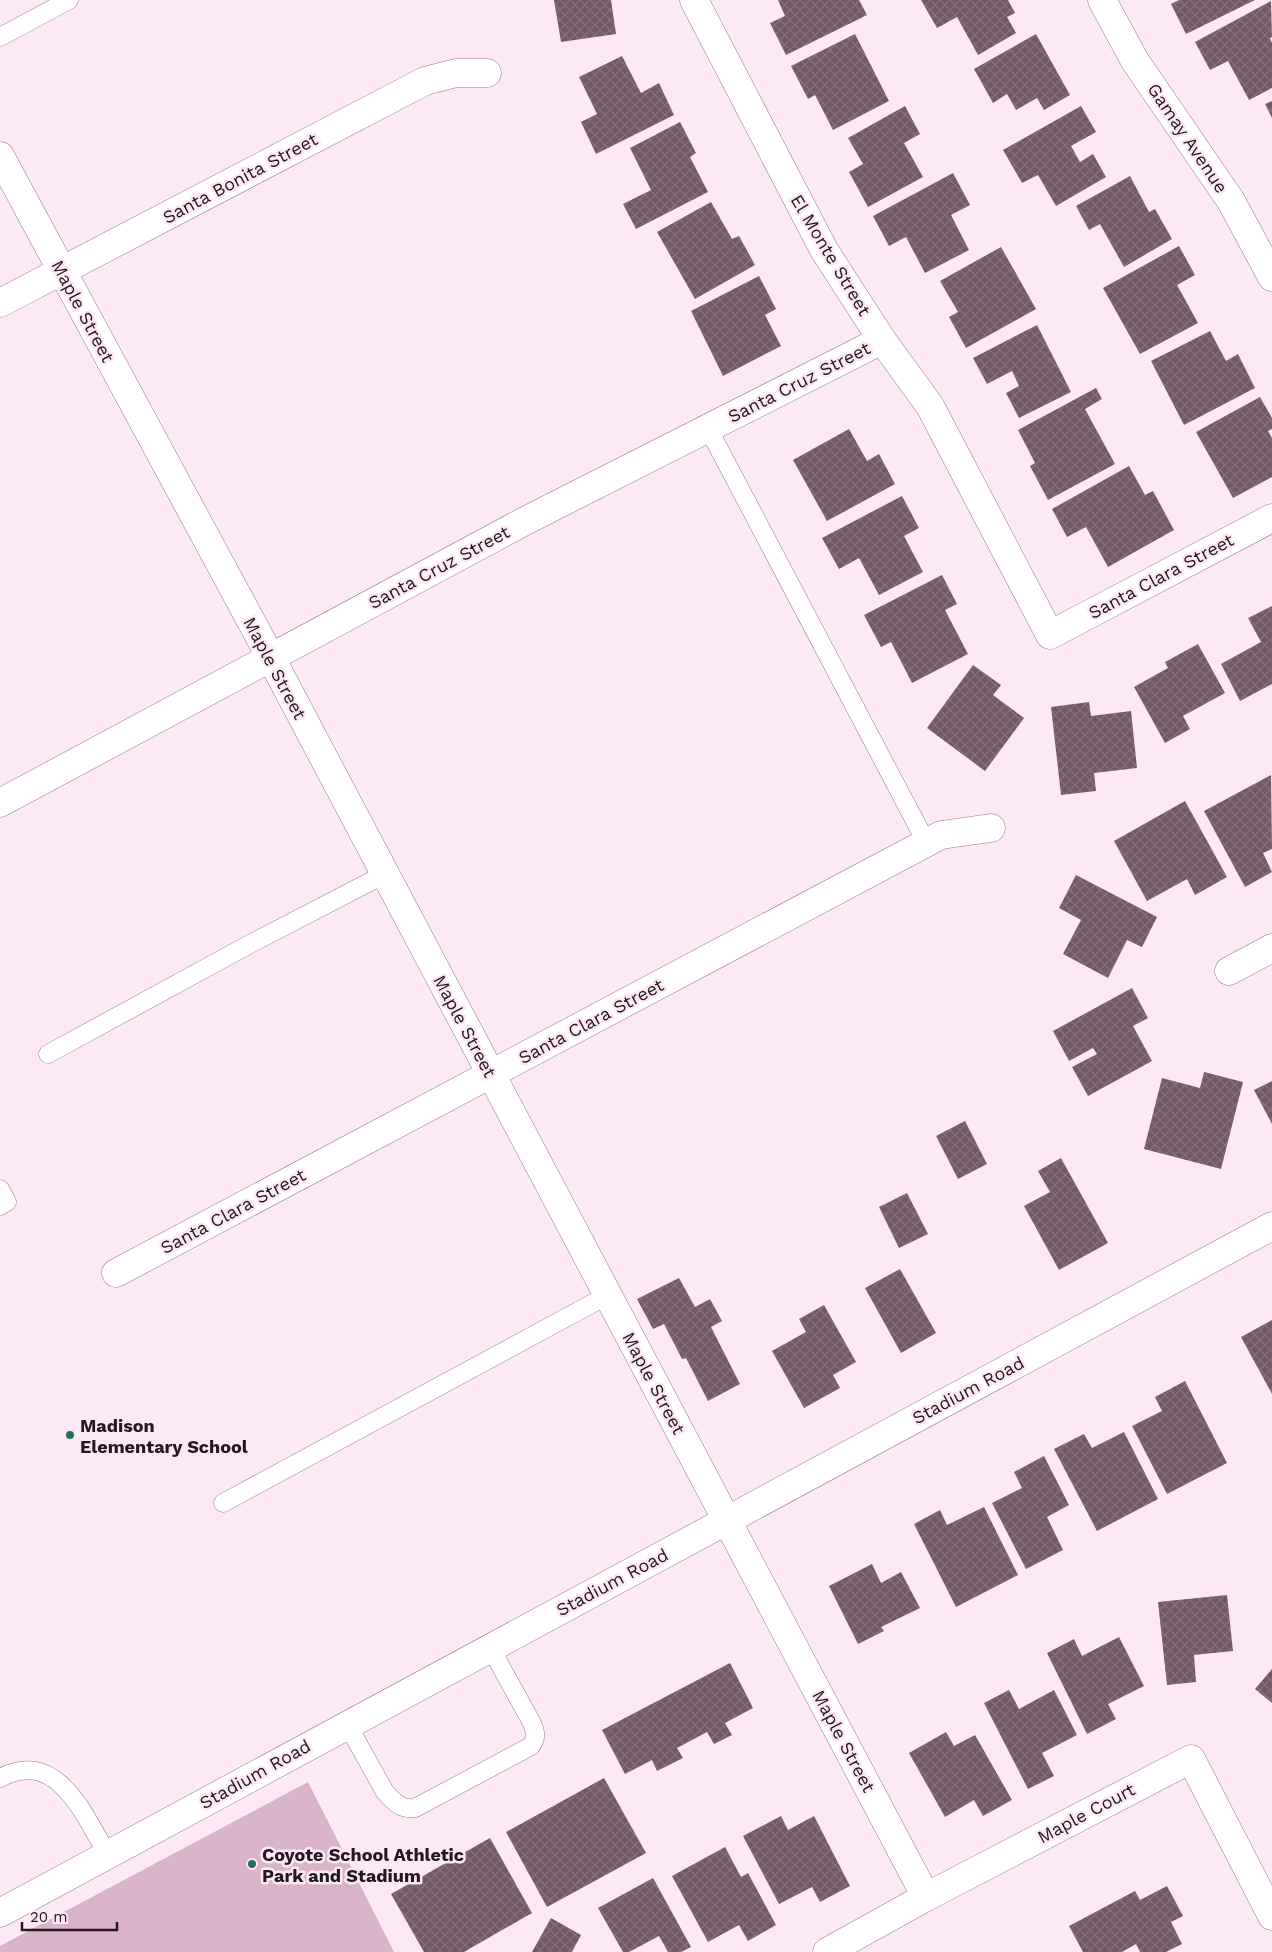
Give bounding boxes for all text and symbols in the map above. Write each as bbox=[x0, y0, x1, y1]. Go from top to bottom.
street label: Gamay Avenue bbox=[1144, 79, 1232, 197]
street label: Santa Bonita Street bbox=[159, 128, 321, 228]
street label: El Monte Street bbox=[787, 191, 876, 320]
street label: Maple Street bbox=[47, 256, 119, 366]
street label: Santa Cruz Street bbox=[724, 337, 874, 427]
street label: Santa Cruz Street bbox=[365, 521, 514, 613]
street label: Santa Clara Street bbox=[1085, 529, 1238, 623]
street label: Maple Street bbox=[239, 613, 311, 723]
street label: Maple Street bbox=[429, 971, 501, 1081]
street label: Santa Clara Street bbox=[515, 974, 668, 1068]
street label: Santa Clara Street bbox=[157, 1164, 310, 1258]
street label: Maple Street bbox=[618, 1328, 690, 1438]
street label: Stadium Road bbox=[908, 1352, 1028, 1428]
place label: Madison Elementary School bbox=[80, 1415, 248, 1457]
marker: Madison Elementary School bbox=[64, 1429, 76, 1441]
street label: Stadium Road bbox=[552, 1544, 672, 1620]
street label: Maple Street bbox=[808, 1686, 880, 1796]
street label: Stadium Road bbox=[196, 1735, 314, 1813]
street label: Maple Court bbox=[1034, 1778, 1139, 1847]
place label: Coyote School Athletic Park and Stadium bbox=[262, 1844, 464, 1886]
marker: Coyote School Athletic Park and Stadium bbox=[246, 1858, 258, 1870]
scale bar bbox=[22, 1900, 118, 1932]
text: 20 m bbox=[30, 1908, 68, 1926]

